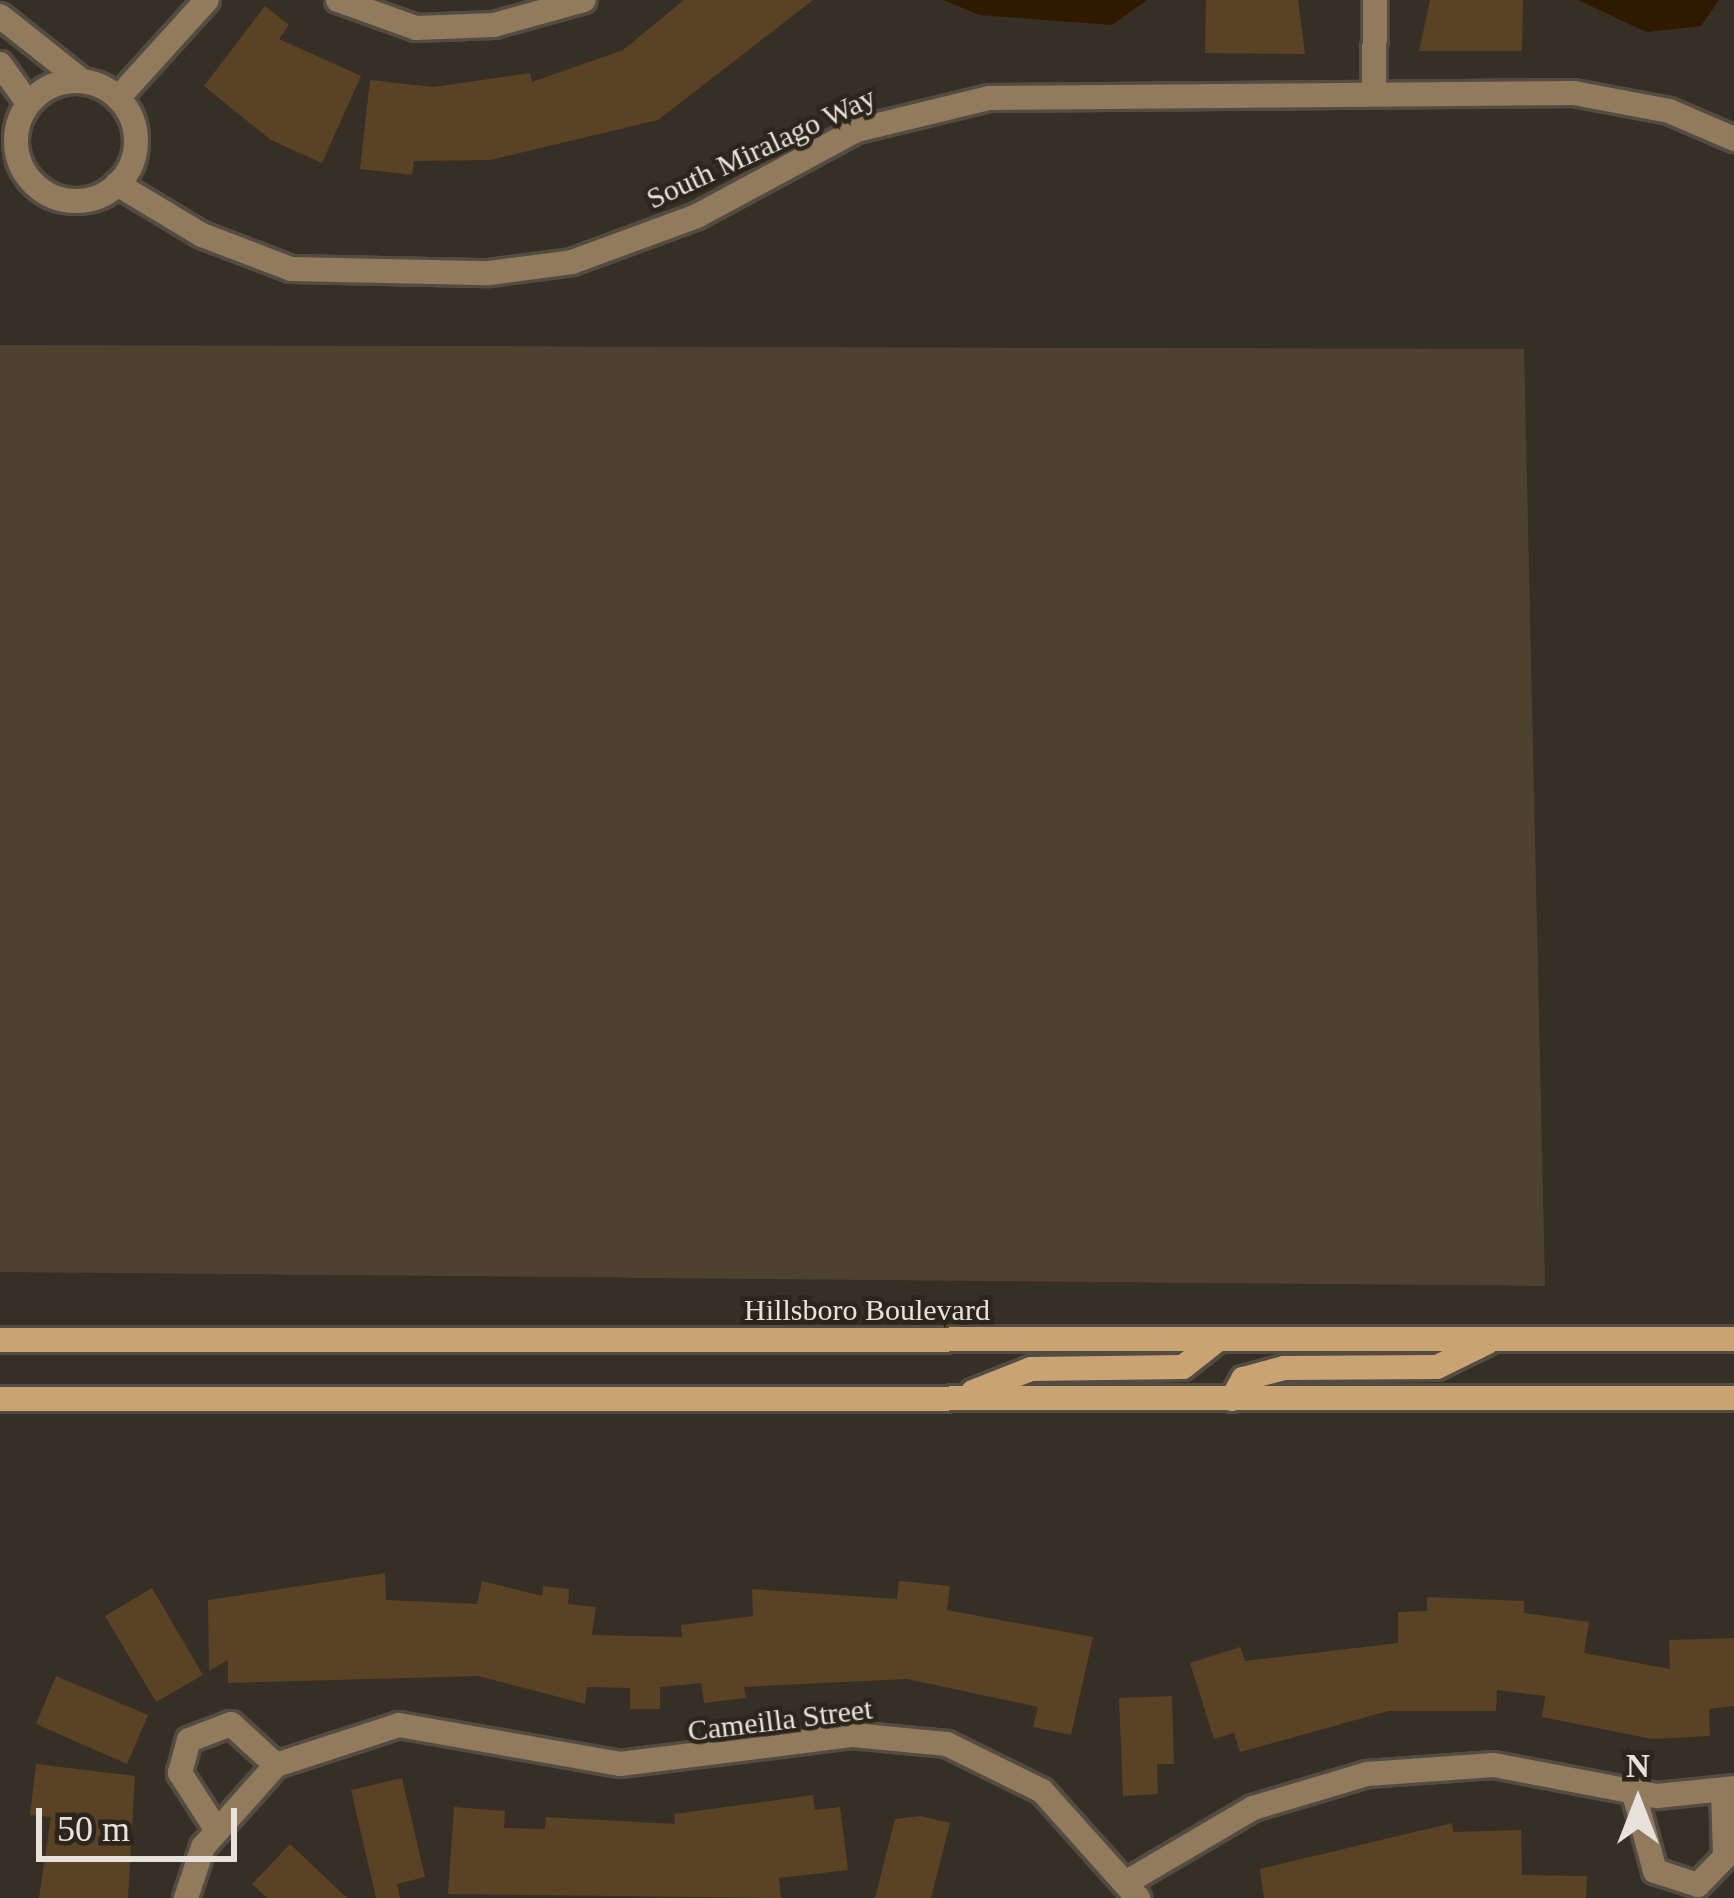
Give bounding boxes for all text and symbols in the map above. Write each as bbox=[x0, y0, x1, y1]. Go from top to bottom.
street label: South Miralago Way bbox=[640, 79, 882, 217]
street label: Hillsboro Boulevard bbox=[744, 1292, 990, 1328]
street label: Cameilla Street bbox=[686, 1691, 874, 1749]
north arrow bbox=[1578, 1742, 1698, 1862]
text: N bbox=[1626, 1748, 1650, 1784]
scale bar bbox=[42, 1784, 243, 1858]
text: 50 m bbox=[57, 1809, 130, 1849]

